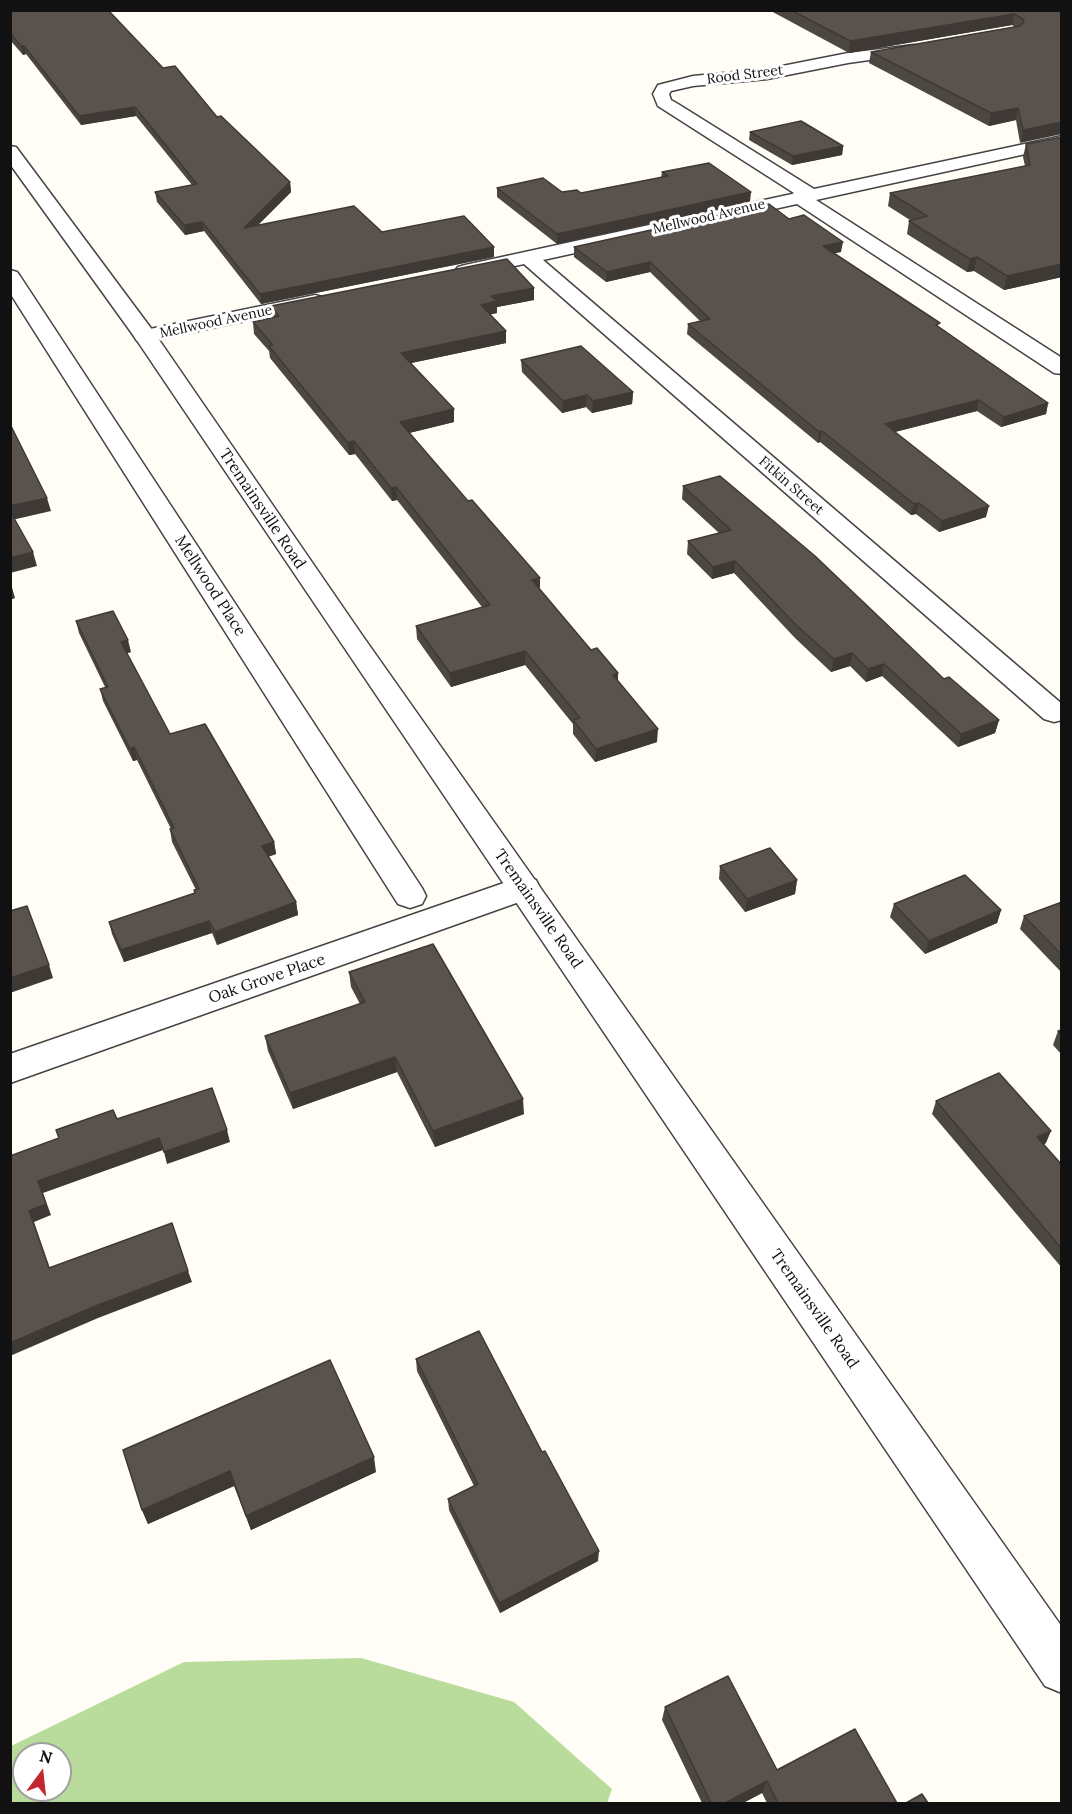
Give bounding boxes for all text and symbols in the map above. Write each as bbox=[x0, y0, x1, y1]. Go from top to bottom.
street label: Rood Street bbox=[706, 62, 784, 88]
street label: Mellwood Avenue bbox=[651, 196, 767, 238]
street label: Mellwood Avenue bbox=[158, 302, 274, 342]
street label: Tremainsville Road bbox=[215, 445, 309, 573]
street label: Fitkin Street bbox=[755, 453, 827, 519]
street label: Mellwood Place bbox=[170, 532, 250, 640]
street label: Tremainsville Road bbox=[490, 846, 586, 972]
street label: Oak Grove Place bbox=[206, 950, 328, 1008]
street label: Tremainsville Road bbox=[766, 1246, 862, 1372]
north arrow bbox=[12, 1742, 72, 1802]
text: N bbox=[38, 1745, 55, 1768]

